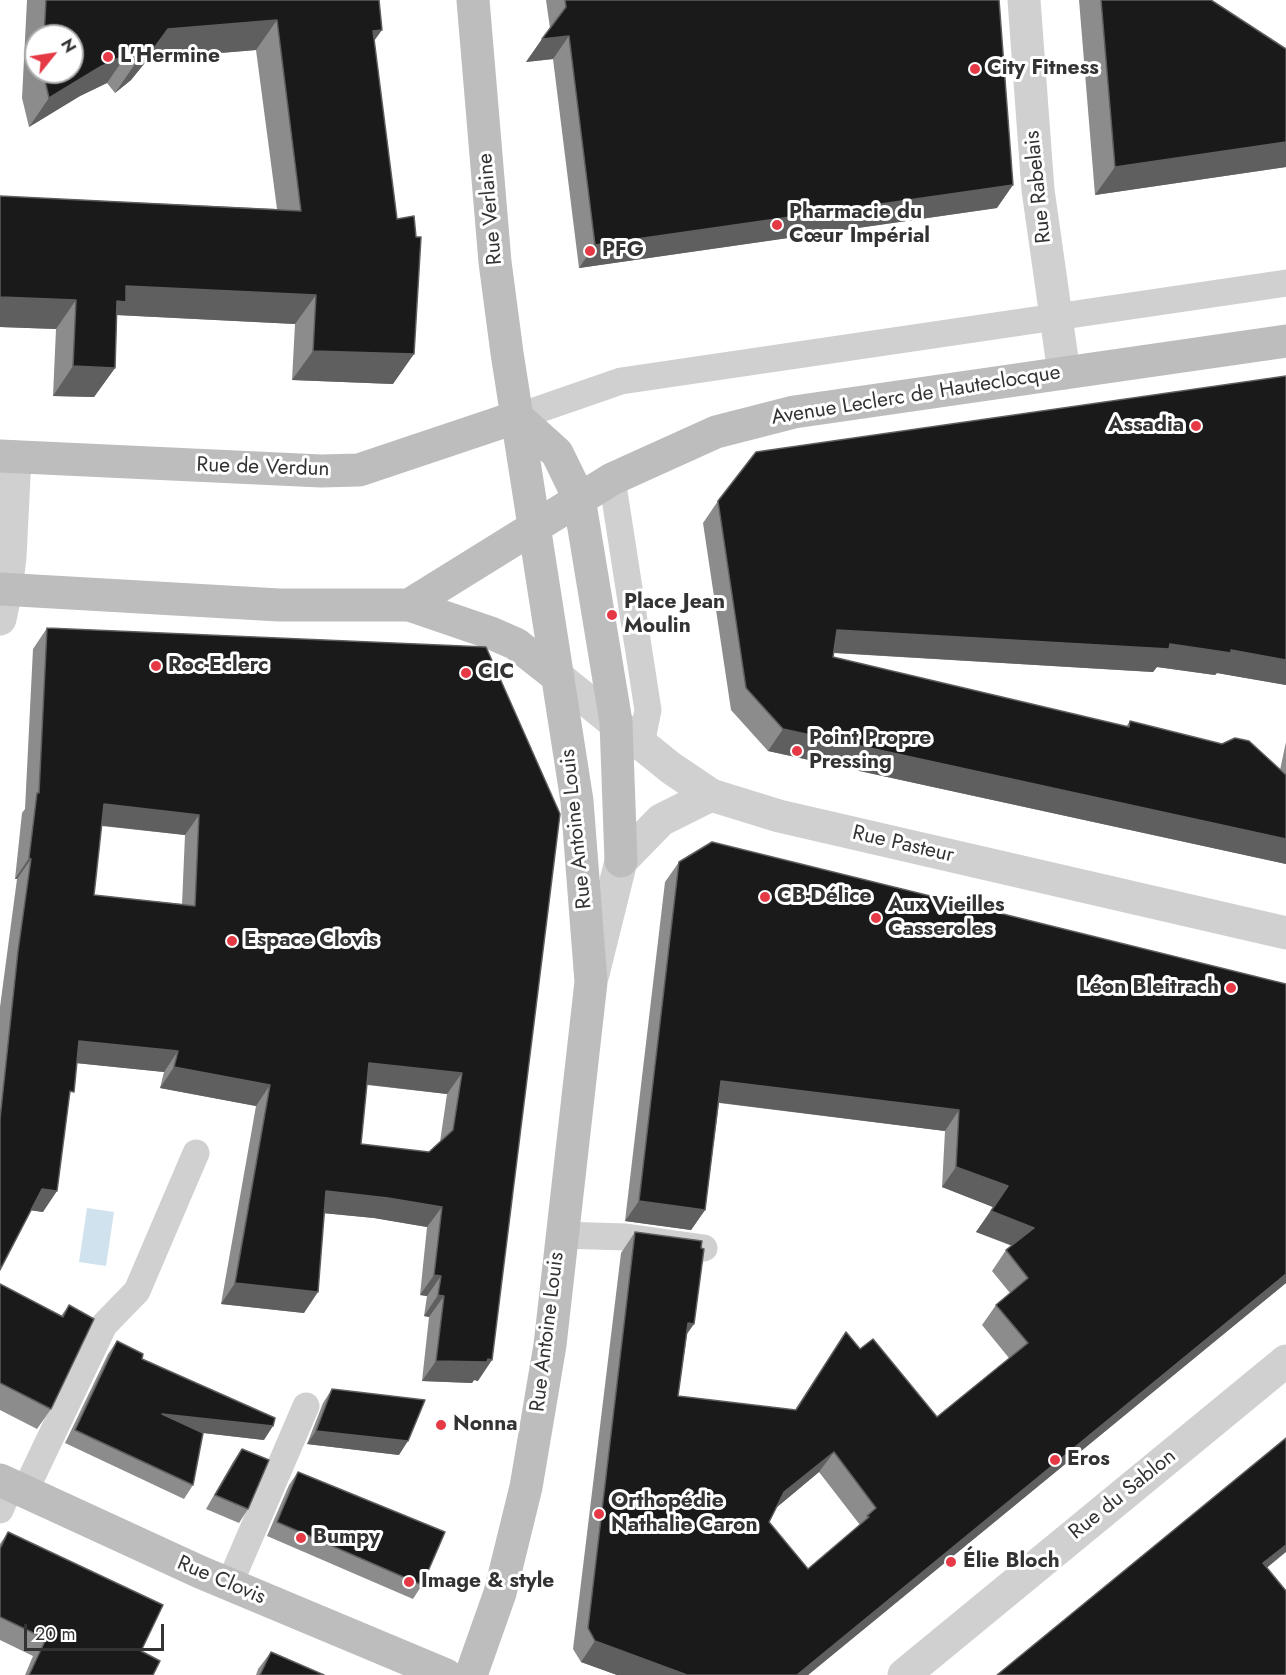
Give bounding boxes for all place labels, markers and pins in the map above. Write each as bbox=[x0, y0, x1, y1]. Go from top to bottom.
place label: L'Hermine bbox=[120, 44, 220, 70]
marker: L'Hermine bbox=[101, 50, 115, 64]
place label: City Fitness bbox=[987, 56, 1099, 82]
marker: City Fitness bbox=[968, 62, 982, 76]
place label: Pharmacie du Cœur Impérial bbox=[789, 200, 930, 250]
marker: Pharmacie du Cœur Impérial bbox=[770, 218, 784, 232]
place label: PFG bbox=[602, 238, 644, 264]
marker: PFG bbox=[583, 244, 597, 258]
place label: Assadia bbox=[1108, 413, 1184, 439]
marker: Assadia bbox=[1189, 419, 1203, 433]
place label: Place Jean Moulin bbox=[624, 590, 725, 640]
marker: Place Jean Moulin bbox=[605, 608, 619, 622]
place label: Roc-Eclerc bbox=[168, 653, 268, 679]
marker: Roc-Eclerc bbox=[149, 659, 163, 673]
place label: CIC bbox=[478, 660, 514, 686]
marker: CIC bbox=[459, 666, 473, 680]
place label: Point Propre Pressing bbox=[809, 726, 931, 776]
marker: Point Propre Pressing bbox=[790, 744, 804, 758]
place label: CB-Délice bbox=[777, 884, 872, 910]
marker: CB-Délice bbox=[758, 890, 772, 904]
place label: Aux Vieilles Casseroles bbox=[888, 893, 1005, 943]
marker: Aux Vieilles Casseroles bbox=[869, 911, 883, 925]
place label: Espace Clovis bbox=[244, 928, 378, 954]
marker: Espace Clovis bbox=[225, 934, 239, 948]
place label: Léon Bleitrach bbox=[1079, 975, 1219, 1001]
marker: Léon Bleitrach bbox=[1224, 981, 1238, 995]
place label: Nonna bbox=[453, 1412, 518, 1438]
marker: Nonna bbox=[434, 1418, 448, 1432]
place label: Eros bbox=[1067, 1447, 1110, 1473]
marker: Eros bbox=[1048, 1453, 1062, 1467]
place label: Orthopédie Nathalie Caron bbox=[611, 1489, 758, 1539]
marker: Orthopédie Nathalie Caron bbox=[592, 1507, 606, 1521]
place label: Bumpy bbox=[313, 1525, 380, 1551]
marker: Bumpy bbox=[294, 1531, 308, 1545]
place label: Élie Bloch bbox=[963, 1549, 1060, 1575]
marker: Élie Bloch bbox=[944, 1555, 958, 1569]
place label: Image & style bbox=[421, 1569, 554, 1595]
marker: Image & style bbox=[402, 1575, 416, 1589]

